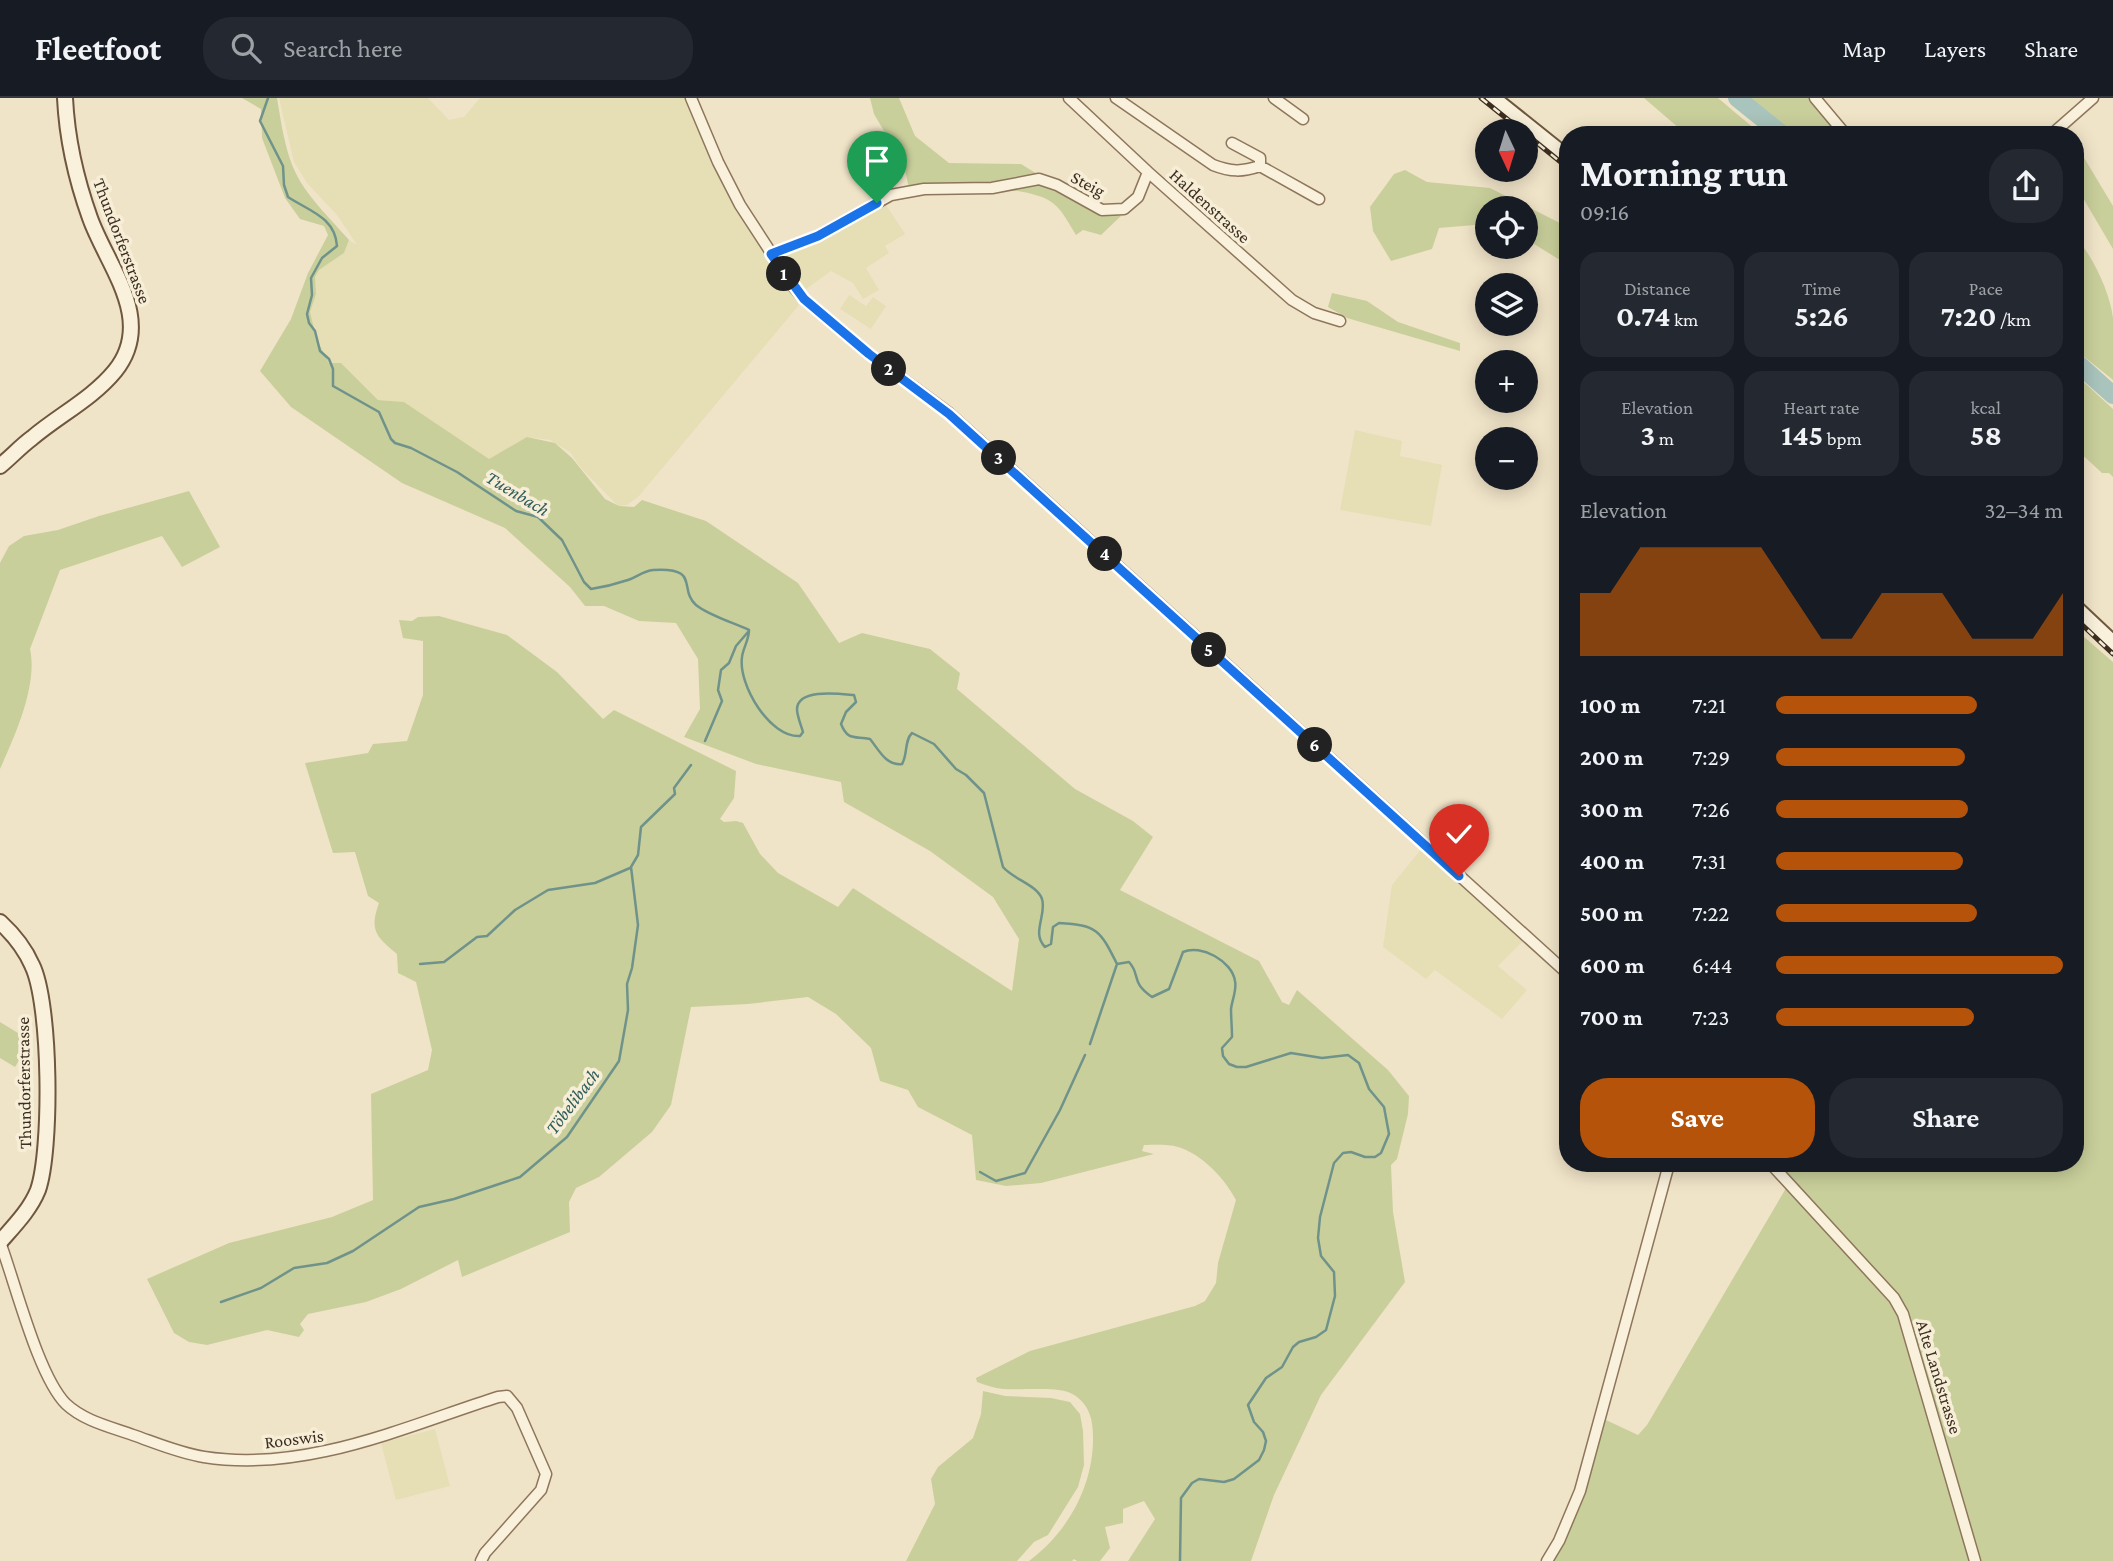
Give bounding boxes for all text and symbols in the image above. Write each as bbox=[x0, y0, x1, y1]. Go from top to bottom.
search box bbox=[203, 17, 693, 80]
icon: search bbox=[227, 29, 265, 67]
text: Fleetfoot bbox=[35, 30, 161, 67]
text: Search here bbox=[283, 34, 403, 63]
text: Map bbox=[1842, 35, 1886, 62]
text: Layers bbox=[1924, 35, 1986, 62]
text: Share bbox=[2024, 35, 2078, 62]
north arrow bbox=[1475, 119, 1538, 182]
map controls bbox=[1475, 119, 1538, 490]
pin bbox=[847, 131, 907, 203]
icon: arrive bbox=[858, 142, 896, 180]
button: share bbox=[1989, 149, 2063, 223]
text: Morning run bbox=[1580, 152, 1788, 194]
street label: Haldenstrasse bbox=[1166, 165, 1254, 247]
street label: Steig bbox=[1068, 167, 1109, 201]
street label: Thundorferstrasse bbox=[89, 176, 155, 306]
button: locate bbox=[1475, 196, 1538, 259]
text: 09:16 bbox=[1580, 199, 1629, 225]
pin: 1 bbox=[766, 256, 802, 292]
text: 1 bbox=[780, 263, 787, 284]
button: layers bbox=[1475, 273, 1538, 336]
text: Distance bbox=[1624, 278, 1690, 299]
text: Time bbox=[1802, 278, 1841, 299]
text: Pace bbox=[1969, 278, 2003, 299]
text: 0.74 bbox=[1616, 299, 1670, 332]
text: 5:26 bbox=[1794, 299, 1849, 332]
text: 7:20 bbox=[1941, 299, 1996, 332]
text: km bbox=[1670, 309, 1698, 330]
text: /km bbox=[1996, 309, 2031, 330]
button: + bbox=[1475, 350, 1538, 413]
pin: 2 bbox=[872, 352, 906, 386]
text: 2 bbox=[884, 358, 893, 379]
text: Elevation bbox=[1621, 397, 1693, 418]
text: Heart rate bbox=[1784, 397, 1859, 418]
text: kcal bbox=[1971, 397, 2001, 418]
text: 3 bbox=[1640, 418, 1655, 451]
text: 145 bbox=[1781, 418, 1823, 451]
text: 58 bbox=[1970, 418, 2002, 451]
button: − bbox=[1475, 427, 1538, 490]
text: m bbox=[1655, 428, 1674, 449]
text: bpm bbox=[1823, 428, 1862, 449]
pin: 3 bbox=[982, 440, 1016, 476]
text: 3 bbox=[994, 447, 1003, 468]
water label: Tuenbach bbox=[482, 466, 553, 520]
text: Elevation bbox=[1580, 497, 1667, 523]
text: 32–34 m bbox=[1985, 497, 2063, 523]
pin: 4 bbox=[1088, 536, 1122, 572]
text: 4 bbox=[1099, 543, 1110, 564]
pin: 5 bbox=[1192, 632, 1226, 668]
text: 5 bbox=[1204, 639, 1213, 660]
text: 100 m bbox=[1580, 692, 1640, 718]
text: 7:21 bbox=[1692, 692, 1726, 718]
pin: 6 bbox=[1298, 728, 1332, 762]
text: 6 bbox=[1309, 734, 1320, 755]
text: 200 m bbox=[1580, 744, 1644, 770]
text: 7:29 bbox=[1692, 744, 1730, 770]
text: 300 m bbox=[1580, 796, 1643, 822]
text: 7:26 bbox=[1692, 796, 1730, 822]
pin bbox=[1429, 804, 1489, 876]
icon: check bbox=[1440, 815, 1478, 853]
text: 400 m bbox=[1580, 848, 1644, 874]
text: 7:31 bbox=[1692, 848, 1726, 874]
text: 500 m bbox=[1580, 900, 1643, 926]
text: 7:22 bbox=[1692, 900, 1729, 926]
text: 600 m bbox=[1580, 952, 1644, 978]
text: 6:44 bbox=[1692, 952, 1732, 978]
text: 700 m bbox=[1580, 1004, 1643, 1030]
text: 7:23 bbox=[1692, 1004, 1729, 1030]
street label: Thundorferstrasse bbox=[13, 1017, 35, 1149]
water label: Töbelibach bbox=[541, 1065, 604, 1138]
button: Save bbox=[1580, 1078, 1815, 1158]
button: Share bbox=[1829, 1078, 2063, 1158]
street label: Alte Landstrasse bbox=[1912, 1318, 1966, 1436]
street label: Rooswis bbox=[263, 1425, 325, 1453]

